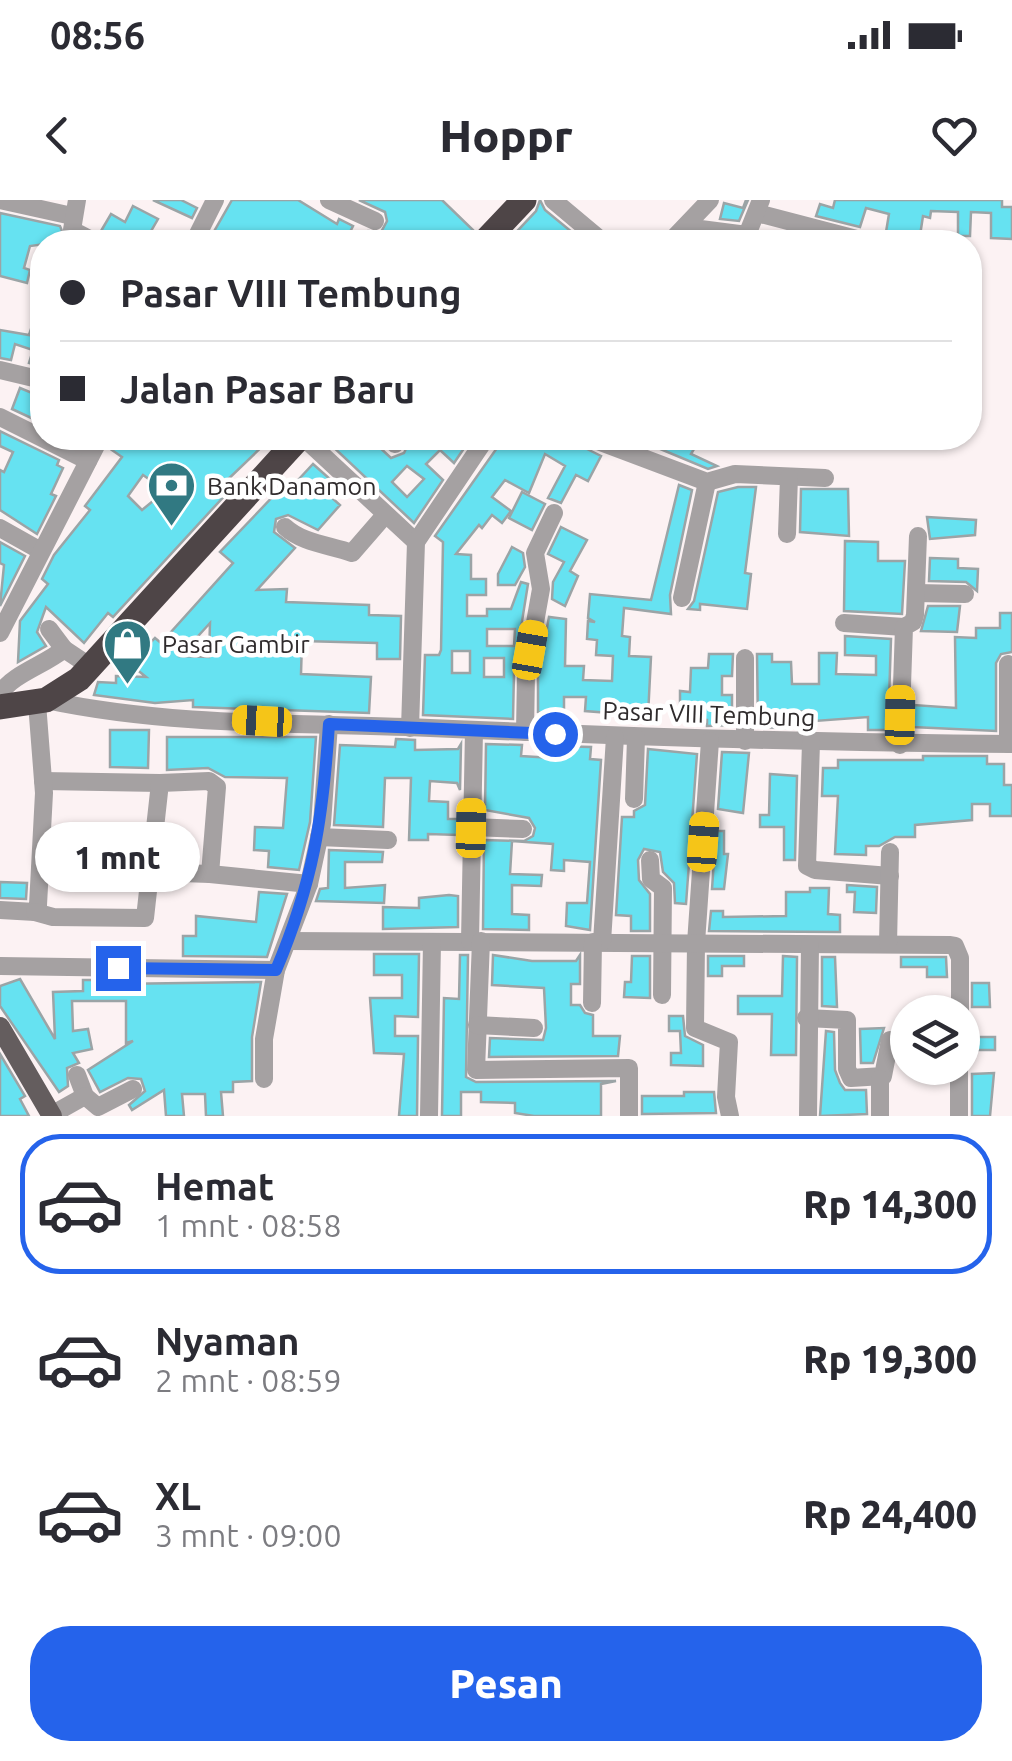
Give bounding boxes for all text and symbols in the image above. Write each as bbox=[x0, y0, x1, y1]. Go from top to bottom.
text: 08:56 bbox=[50, 14, 145, 56]
icon: back bbox=[30, 108, 85, 163]
icon: heart bbox=[927, 108, 982, 163]
text: Hoppr bbox=[439, 110, 573, 161]
text: Pasar VIII Tembung bbox=[120, 272, 462, 314]
text: Jalan Pasar Baru bbox=[120, 368, 415, 410]
bank icon: Bank Danamon bbox=[146, 460, 198, 528]
place label: Bank Danamon bbox=[207, 472, 376, 500]
shop icon: Pasar Gambir bbox=[101, 618, 153, 686]
car bbox=[510, 618, 550, 682]
place label: Pasar Gambir bbox=[162, 630, 310, 658]
car bbox=[884, 685, 916, 745]
street label: Pasar VIII Tembung bbox=[602, 696, 816, 732]
car bbox=[231, 704, 293, 738]
route start bbox=[533, 712, 578, 757]
car bbox=[455, 798, 487, 858]
car bbox=[686, 811, 720, 873]
callout: 1 mnt bbox=[36, 823, 200, 893]
text: 1 mnt bbox=[74, 839, 161, 875]
route end bbox=[96, 946, 141, 991]
map controls bbox=[890, 995, 980, 1085]
button: layers bbox=[890, 995, 980, 1085]
icon: car bbox=[35, 1159, 125, 1249]
text: Hemat bbox=[155, 1165, 274, 1207]
text: Rp 14,300 bbox=[803, 1183, 977, 1225]
text: 1 mnt · 08:58 bbox=[155, 1207, 341, 1243]
icon: car bbox=[35, 1314, 125, 1404]
text: Nyaman bbox=[155, 1320, 300, 1362]
text: Rp 19,300 bbox=[803, 1338, 977, 1380]
text: 2 mnt · 08:59 bbox=[155, 1362, 341, 1398]
icon: car bbox=[35, 1469, 125, 1559]
text: XL bbox=[155, 1475, 201, 1517]
text: Rp 24,400 bbox=[803, 1493, 977, 1535]
text: 3 mnt · 09:00 bbox=[155, 1517, 341, 1553]
button: Pesan bbox=[30, 1626, 982, 1741]

